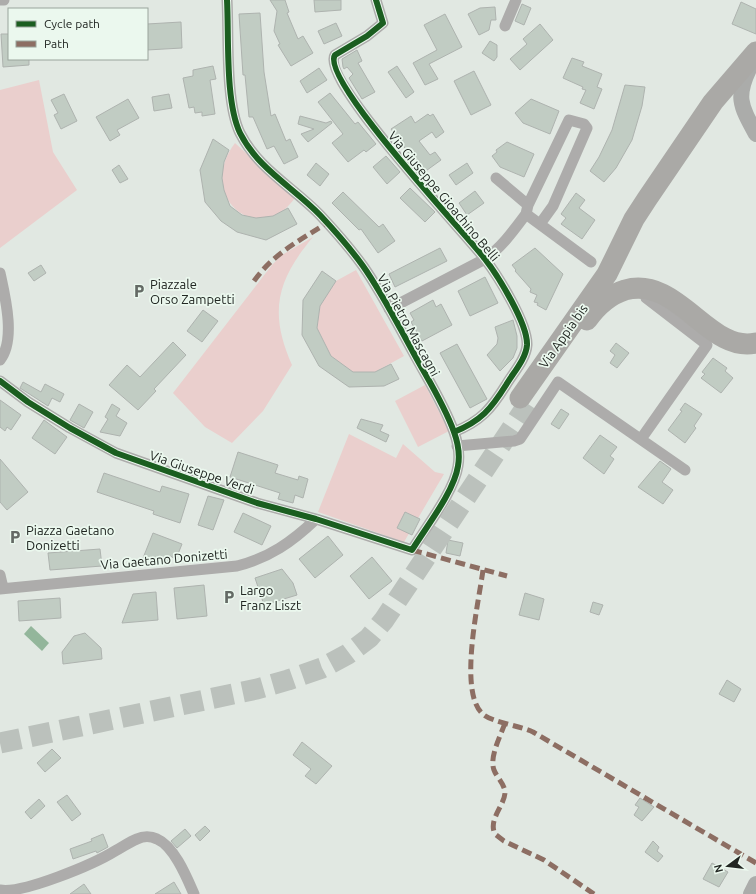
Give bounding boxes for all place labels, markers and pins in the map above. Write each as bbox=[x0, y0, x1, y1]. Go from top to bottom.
place label: Piazzale Orso Zampetti bbox=[150, 277, 235, 306]
parking icon: Piazzale Orso Zampetti bbox=[131, 283, 147, 299]
place label: Piazza Gaetano Donizetti bbox=[26, 523, 114, 552]
parking icon: Piazza Gaetano Donizetti bbox=[7, 529, 23, 545]
place label: Largo Franz Liszt bbox=[240, 583, 301, 612]
parking icon: Largo Franz Liszt bbox=[221, 589, 237, 605]

